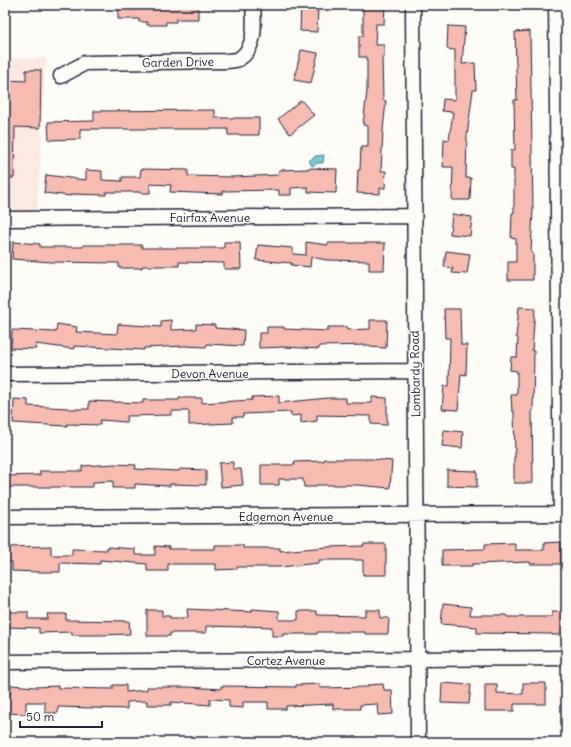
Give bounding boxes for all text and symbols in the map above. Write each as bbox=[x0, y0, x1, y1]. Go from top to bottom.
street label: Garden Drive bbox=[142, 54, 214, 70]
street label: Fairfax Avenue bbox=[170, 210, 250, 225]
street label: Lombardy Road bbox=[407, 330, 423, 418]
street label: Devon Avenue bbox=[171, 366, 249, 381]
street label: Edgemon Avenue bbox=[239, 509, 333, 524]
street label: Cortez Avenue bbox=[247, 653, 325, 668]
scale bar bbox=[20, 703, 102, 729]
text: 50 m bbox=[26, 709, 55, 724]

